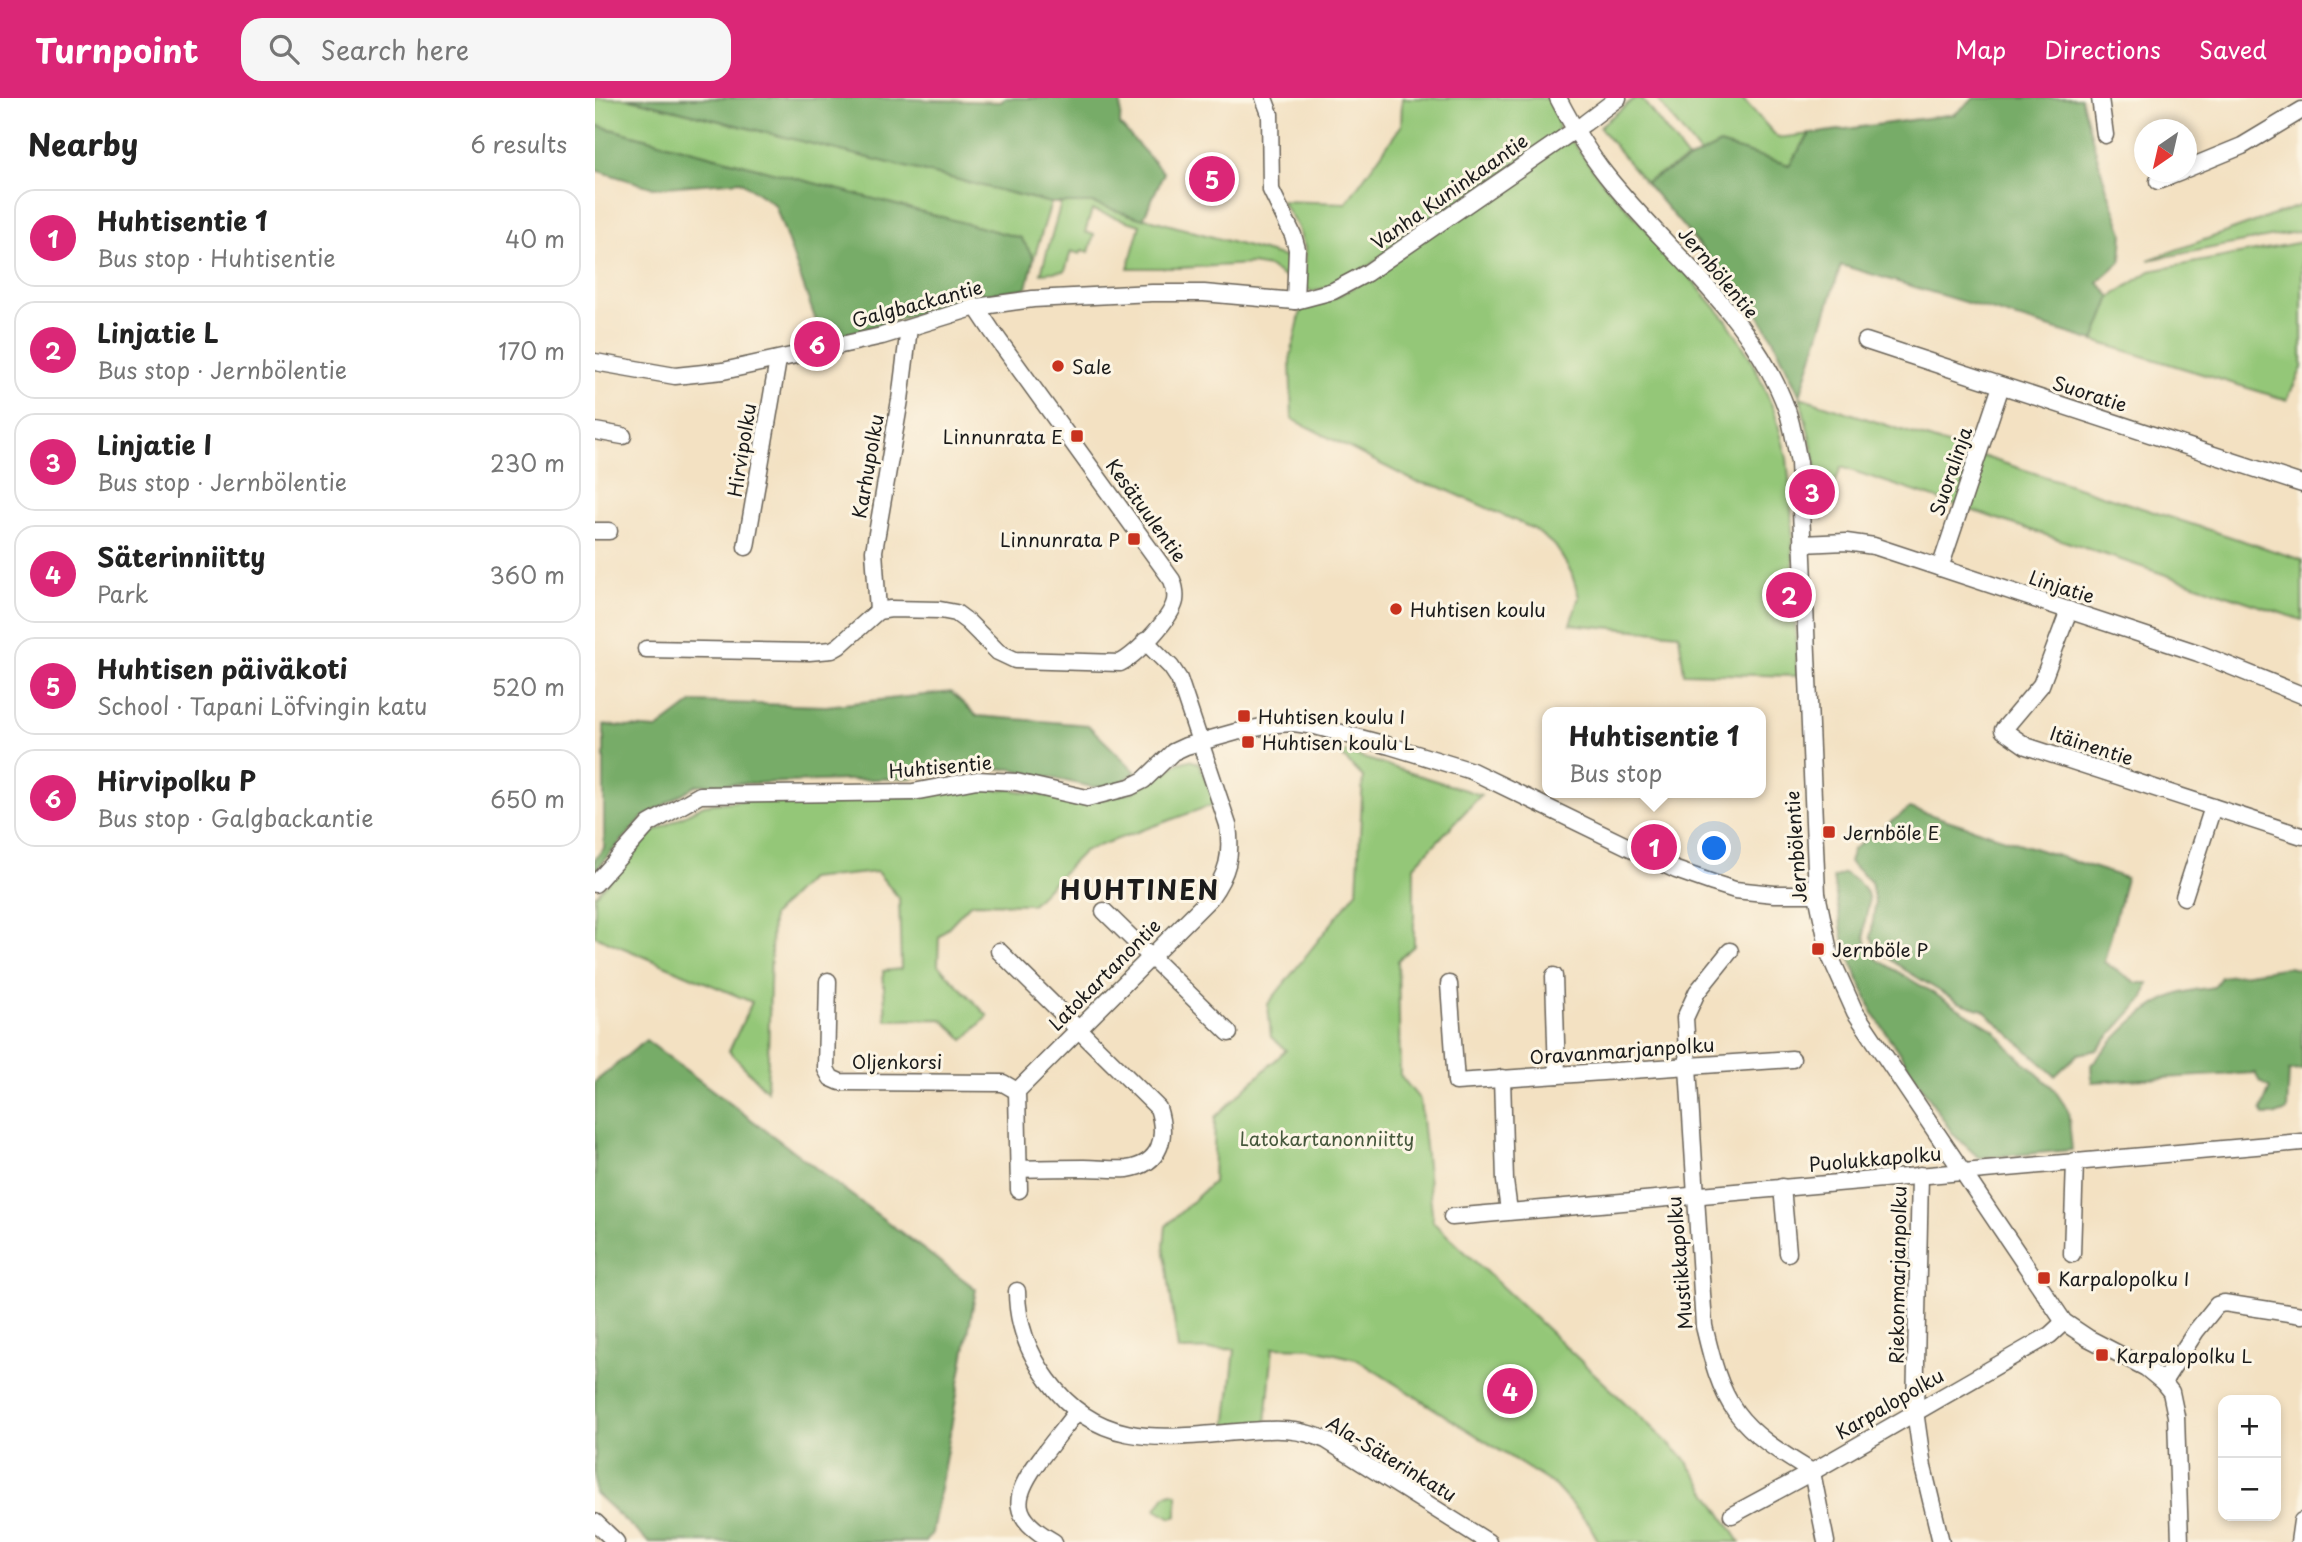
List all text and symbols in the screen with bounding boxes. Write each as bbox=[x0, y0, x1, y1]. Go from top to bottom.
search box bbox=[241, 18, 731, 81]
text: Turnpoint bbox=[35, 24, 199, 74]
icon: search bbox=[265, 30, 303, 68]
text: Search here bbox=[321, 30, 469, 69]
text: Map bbox=[1955, 31, 2006, 67]
text: Directions bbox=[2044, 31, 2161, 67]
text: Saved bbox=[2199, 31, 2267, 67]
north arrow bbox=[2134, 119, 2197, 182]
text: Nearby bbox=[28, 121, 138, 166]
text: 6 results bbox=[471, 126, 567, 161]
street label: Vanha Kuninkaantie bbox=[1365, 126, 1533, 256]
pin: 5 bbox=[1189, 153, 1235, 205]
text: Huhtisentie 1 bbox=[97, 201, 268, 240]
street label: Jernbölentie bbox=[1672, 220, 1766, 324]
text: 1 bbox=[48, 221, 59, 256]
text: 40 m bbox=[505, 221, 565, 256]
text: Bus stop · Huhtisentie bbox=[97, 240, 336, 275]
street label: Galgbackantie bbox=[849, 272, 985, 334]
text: Linjatie L bbox=[97, 313, 219, 352]
pin: 6 bbox=[794, 318, 840, 370]
text: 2 bbox=[45, 333, 61, 368]
text: 170 m bbox=[498, 333, 565, 368]
text: Bus stop · Jernbölentie bbox=[97, 352, 347, 387]
place label: Sale bbox=[1072, 352, 1112, 380]
marker: Sale bbox=[1050, 358, 1066, 374]
street label: Suoratie bbox=[2049, 368, 2131, 418]
street label: Hirvipolku bbox=[720, 401, 762, 499]
street label: Karhupolku bbox=[844, 412, 890, 520]
place label: Linnunrata E bbox=[943, 422, 1063, 450]
street label: Suoralinja bbox=[1922, 422, 1978, 519]
text: Linjatie I bbox=[97, 425, 212, 464]
marker: Linnunrata E bbox=[1069, 428, 1085, 444]
text: 3 bbox=[45, 445, 61, 480]
text: 230 m bbox=[490, 445, 565, 480]
street label: Kesätuulentie bbox=[1100, 453, 1194, 567]
text: Bus stop · Jernbölentie bbox=[97, 464, 347, 499]
pin: 3 bbox=[1789, 466, 1835, 518]
place label: Linnunrata P bbox=[1000, 525, 1120, 553]
marker: Linnunrata P bbox=[1126, 531, 1142, 547]
text: Säterinniitty bbox=[97, 537, 265, 576]
text: 4 bbox=[45, 557, 61, 592]
text: 360 m bbox=[490, 557, 565, 592]
street label: Linjatie bbox=[2026, 562, 2098, 610]
pin: 2 bbox=[1766, 569, 1812, 621]
text: Park bbox=[97, 576, 148, 611]
place label: Huhtisen koulu bbox=[1410, 595, 1546, 623]
marker: Huhtisen koulu bbox=[1388, 601, 1404, 617]
text: Huhtisen päiväkoti bbox=[97, 649, 348, 688]
text: 5 bbox=[46, 669, 60, 704]
text: 520 m bbox=[492, 669, 565, 704]
text: School · Tapani Löfvingin katu bbox=[97, 688, 427, 723]
place label: Huhtisen koulu I bbox=[1258, 702, 1405, 730]
popup bbox=[1542, 707, 1766, 798]
marker: Huhtisen koulu I bbox=[1236, 708, 1252, 724]
text: Huhtisentie 1 bbox=[1569, 716, 1739, 755]
street label: Itäinentie bbox=[2047, 718, 2137, 772]
place label: Huhtisen koulu L bbox=[1262, 728, 1414, 756]
marker: Huhtisen koulu L bbox=[1240, 734, 1256, 750]
street label: Huhtisentie bbox=[887, 748, 993, 784]
text: Bus stop bbox=[1569, 755, 1662, 790]
text: Hirvipolku P bbox=[97, 761, 256, 800]
text: 6 bbox=[45, 781, 61, 816]
text: 650 m bbox=[490, 781, 565, 816]
street label: Jernbölentie bbox=[1777, 790, 1813, 904]
text: Bus stop · Galgbackantie bbox=[97, 800, 373, 835]
place label: Jernböle E bbox=[1843, 818, 1939, 846]
pin: 1 bbox=[1631, 821, 1677, 873]
marker: Jernböle E bbox=[1821, 824, 1837, 840]
your location bbox=[1697, 831, 1731, 865]
district label: HUHTINEN bbox=[1060, 870, 1220, 909]
street label: Latokartanontie bbox=[1042, 912, 1166, 1036]
place label: Jernböle P bbox=[1832, 935, 1928, 963]
marker: Jernböle P bbox=[1810, 941, 1826, 957]
street label: Oravanmarjanpolku bbox=[1529, 1030, 1715, 1070]
street label: Oljenkorsi bbox=[852, 1047, 942, 1075]
park label: Latokartanonniitty bbox=[1240, 1124, 1414, 1152]
street label: Puolukkapolku bbox=[1808, 1138, 1942, 1178]
street label: Riekonmarjanpolku bbox=[1881, 1186, 1913, 1364]
street label: Mustikkapolku bbox=[1659, 1195, 1699, 1331]
place label: Karpalopolku I bbox=[2058, 1264, 2190, 1292]
marker: Karpalopolku I bbox=[2036, 1270, 2052, 1286]
place label: Karpalopolku L bbox=[2116, 1341, 2252, 1369]
marker: Karpalopolku L bbox=[2094, 1347, 2110, 1363]
street label: Karpalopolku bbox=[1830, 1361, 1948, 1445]
pin: 4 bbox=[1487, 1365, 1533, 1417]
map controls bbox=[2218, 1395, 2281, 1521]
button: + bbox=[2218, 1395, 2281, 1458]
street label: Ala-Säterinkatu bbox=[1322, 1408, 1462, 1508]
button: − bbox=[2218, 1458, 2281, 1521]

